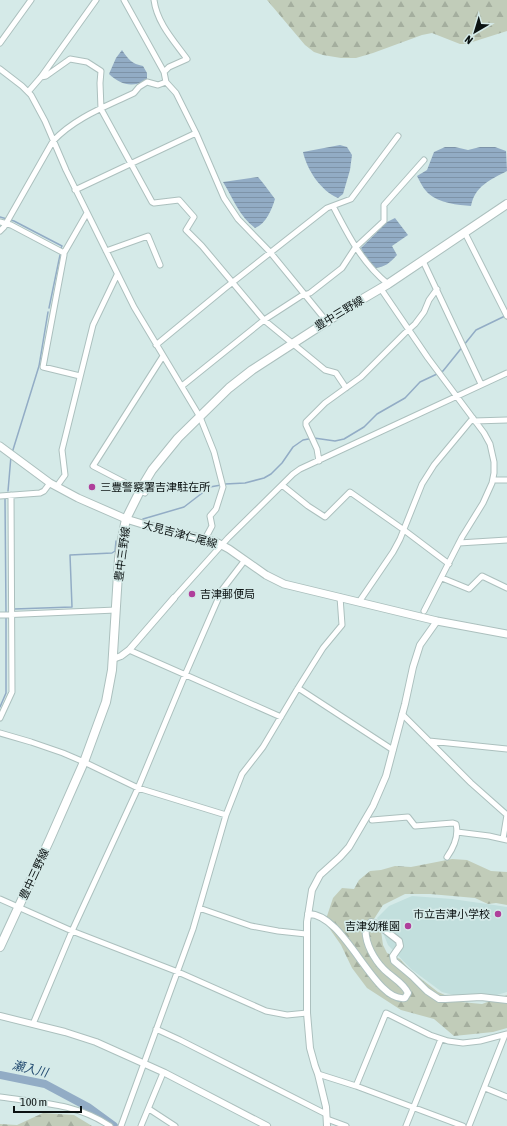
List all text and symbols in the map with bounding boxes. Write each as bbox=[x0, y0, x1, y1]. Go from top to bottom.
north arrow bbox=[455, 12, 495, 52]
text: N bbox=[463, 33, 475, 47]
street label: 豊中三野線 bbox=[312, 294, 366, 332]
place label: 三豊警察署吉津駐在所 bbox=[100, 481, 211, 493]
marker: 三豊警察署吉津駐在所 bbox=[87, 482, 97, 492]
street label: 大見吉津仁尾線 bbox=[141, 518, 219, 550]
street label: 豊中三野線 bbox=[112, 526, 132, 582]
place label: 吉津郵便局 bbox=[200, 588, 255, 600]
marker: 吉津郵便局 bbox=[187, 589, 197, 599]
street label: 豊中三野線 bbox=[17, 847, 51, 901]
place label: 市立吉津小学校 bbox=[413, 908, 490, 920]
marker: 市立吉津小学校 bbox=[493, 909, 503, 919]
place label: 吉津幼稚園 bbox=[345, 920, 400, 932]
marker: 吉津幼稚園 bbox=[403, 921, 413, 931]
water label: 瀬入川 bbox=[11, 1058, 51, 1080]
scale bar bbox=[14, 1088, 81, 1114]
text: 100 m bbox=[20, 1095, 47, 1109]

